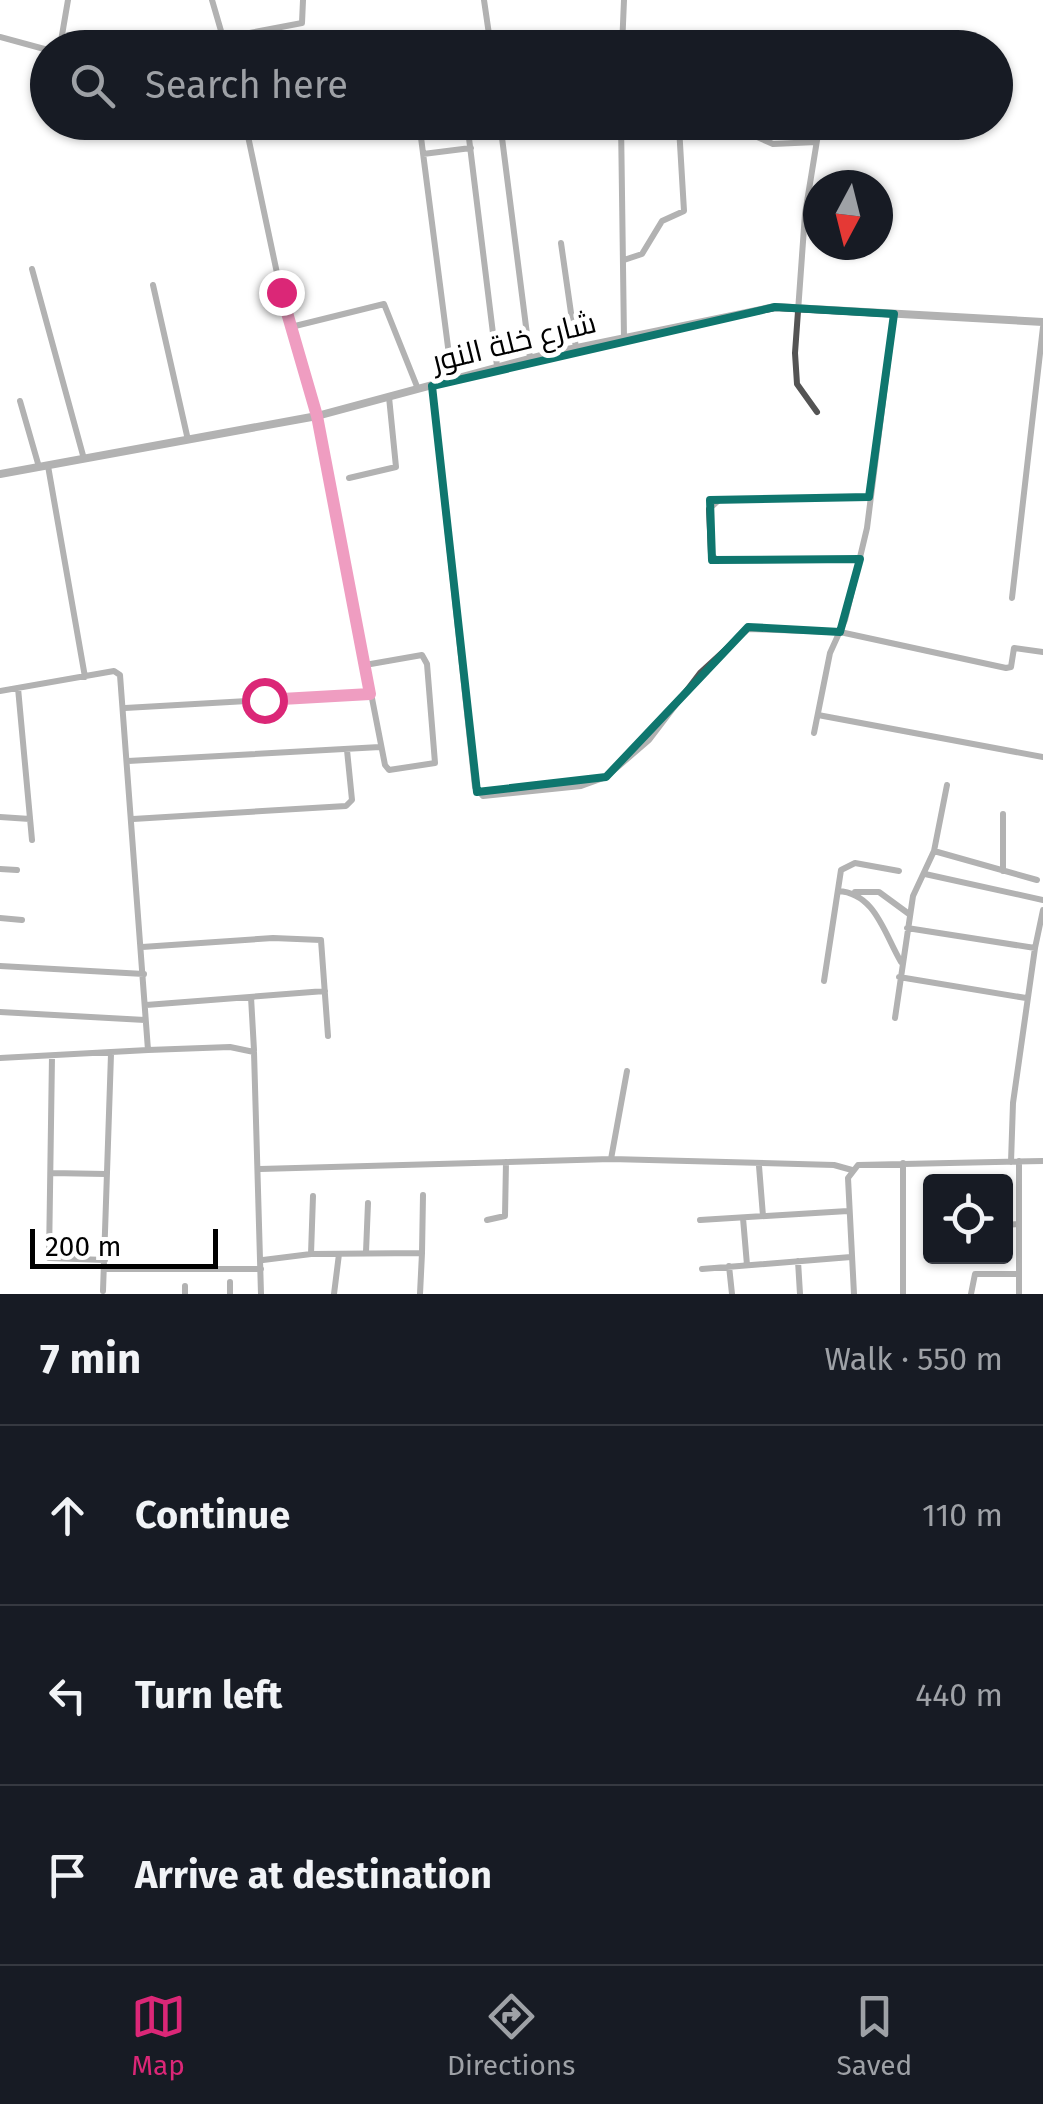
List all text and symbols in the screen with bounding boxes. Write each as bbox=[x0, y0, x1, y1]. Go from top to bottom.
search box bbox=[30, 30, 1013, 140]
icon: search bbox=[65, 58, 120, 113]
text: Search here bbox=[145, 62, 348, 108]
north arrow bbox=[803, 170, 893, 260]
route end bbox=[259, 270, 305, 316]
street label: شارع خلة النور bbox=[426, 304, 600, 382]
route start bbox=[242, 678, 288, 724]
map controls bbox=[923, 1174, 1013, 1264]
button: locate bbox=[923, 1174, 1013, 1264]
scale bar bbox=[30, 1224, 218, 1268]
text: 200 m bbox=[45, 1230, 122, 1263]
text: 7 min bbox=[40, 1334, 141, 1384]
text: Walk · 550 m bbox=[824, 1340, 1003, 1378]
icon: ahead bbox=[40, 1488, 95, 1543]
text: Continue bbox=[135, 1492, 290, 1538]
text: 110 m bbox=[922, 1496, 1003, 1534]
icon: left bbox=[40, 1668, 95, 1723]
text: Turn left bbox=[135, 1672, 282, 1718]
text: 440 m bbox=[915, 1676, 1003, 1714]
icon: arrive bbox=[40, 1848, 95, 1903]
text: Arrive at destination bbox=[135, 1852, 492, 1898]
tab: Map bbox=[131, 1989, 186, 2082]
tab: Directions bbox=[447, 1989, 575, 2082]
tab: Saved bbox=[837, 1989, 912, 2082]

